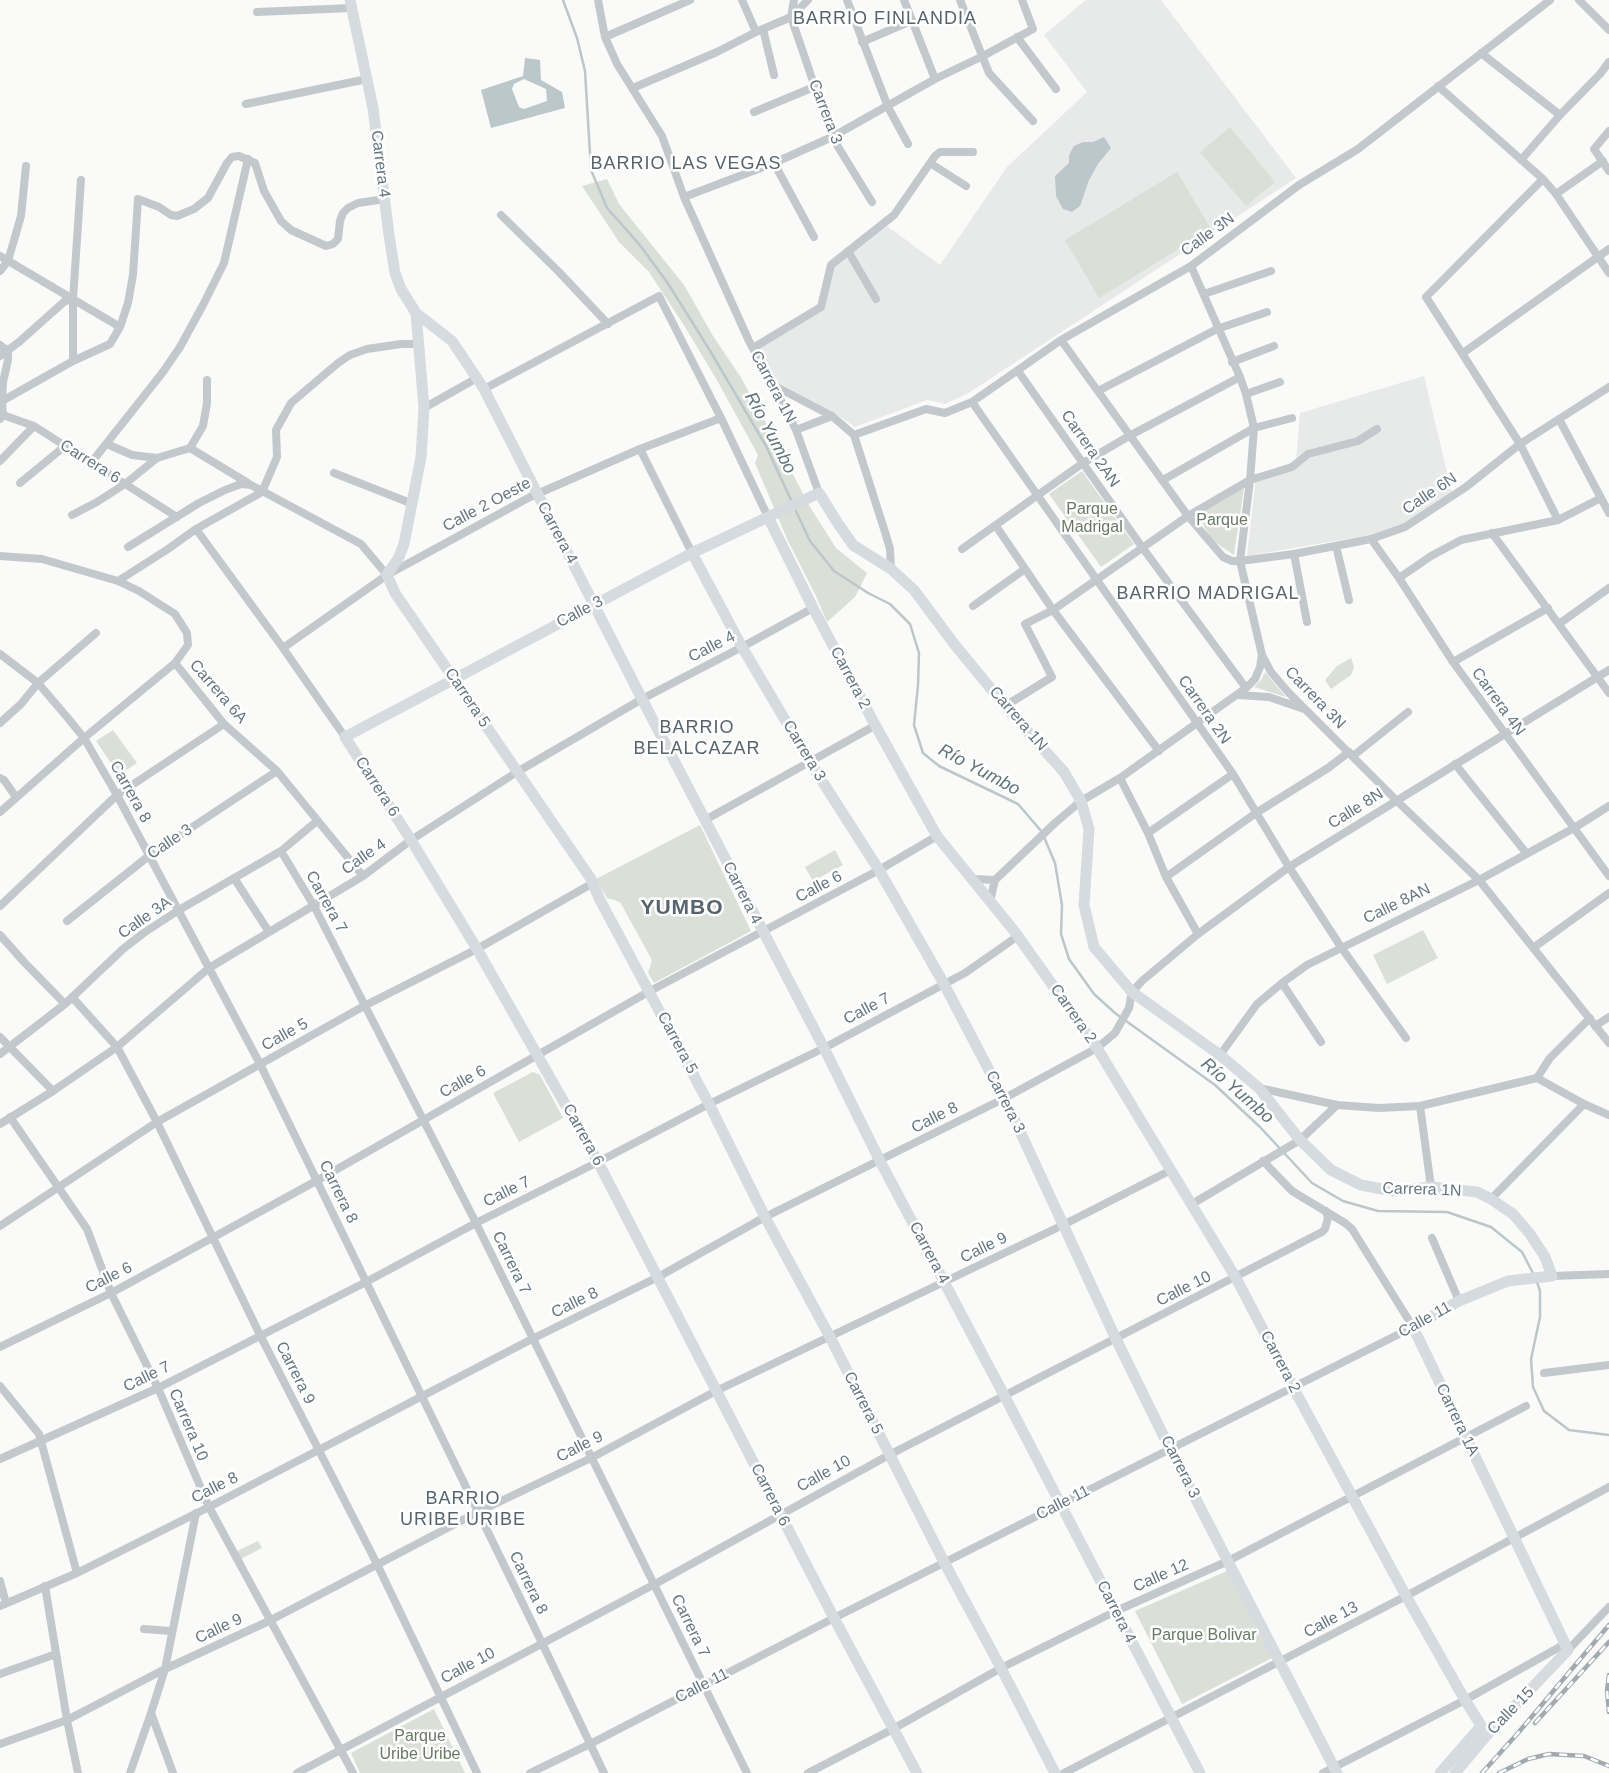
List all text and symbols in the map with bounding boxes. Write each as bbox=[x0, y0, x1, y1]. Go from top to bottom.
district label: BARRIO FINLANDIA bbox=[791, 8, 979, 30]
street label: Carrera 3 bbox=[804, 77, 846, 147]
street label: Carrera 4 bbox=[366, 129, 394, 199]
district label: BARRIO LAS VEGAS bbox=[588, 153, 784, 175]
street label: Calle 3N bbox=[1178, 209, 1238, 261]
street label: Carrera 1N bbox=[746, 348, 800, 426]
water label: Río Yumbo bbox=[739, 388, 801, 478]
street label: Carrera 2AN bbox=[1056, 407, 1124, 491]
street label: Carrera 6 bbox=[56, 436, 124, 488]
street label: Calle 6N bbox=[1399, 469, 1461, 519]
street label: Calle 2 Oeste bbox=[440, 474, 534, 536]
street label: Carrera 4 bbox=[533, 499, 581, 567]
park label: Parque Madrigal bbox=[1061, 500, 1123, 538]
park label: Parque bbox=[1196, 511, 1248, 531]
district label: BARRIO MADRIGAL bbox=[1115, 583, 1301, 605]
street label: Calle 3 bbox=[554, 592, 606, 632]
street label: Calle 4 bbox=[685, 627, 739, 667]
street label: Carrera 2 bbox=[826, 644, 874, 712]
street label: Carrera 6A bbox=[185, 656, 251, 728]
street label: Carrera 3N bbox=[1281, 663, 1349, 733]
street label: Carrera 4N bbox=[1467, 664, 1529, 740]
street label: Carrera 5 bbox=[440, 665, 494, 731]
street label: Carrera 2N bbox=[1173, 672, 1235, 748]
street label: Carrera 1N bbox=[985, 683, 1051, 755]
district label: BARRIO BELALCAZAR bbox=[632, 717, 762, 760]
street label: Carrera 3 bbox=[778, 717, 830, 785]
water label: Río Yumbo bbox=[934, 739, 1024, 801]
street label: Carrera 6 bbox=[351, 753, 403, 821]
street label: Carrera 8 bbox=[105, 758, 155, 826]
street label: Calle 8N bbox=[1325, 785, 1387, 833]
street label: Calle 3 bbox=[144, 820, 196, 864]
street label: Calle 4 bbox=[338, 835, 390, 879]
street label: Carrera 4 bbox=[718, 859, 766, 927]
street label: Calle 6 bbox=[793, 867, 845, 907]
street label: Carrera 7 bbox=[301, 868, 351, 936]
street label: Calle 8AN bbox=[1360, 880, 1434, 928]
street label: Calle 3A bbox=[115, 893, 175, 943]
district label: YUMBO bbox=[640, 895, 724, 921]
street label: Carrera 2 bbox=[1046, 981, 1100, 1047]
street label: Calle 7 bbox=[841, 989, 893, 1029]
street label: Carrera 5 bbox=[653, 1009, 701, 1077]
street label: Calle 5 bbox=[259, 1015, 311, 1055]
water label: Río Yumbo bbox=[1196, 1054, 1278, 1128]
street label: Calle 6 bbox=[437, 1062, 489, 1102]
street label: Carrera 3 bbox=[981, 1068, 1029, 1136]
street label: Calle 8 bbox=[908, 1098, 962, 1138]
street label: Carrera 6 bbox=[558, 1101, 608, 1169]
street label: Carrera 8 bbox=[315, 1157, 361, 1227]
street label: Calle 7 bbox=[480, 1172, 534, 1212]
street label: Carrera 1N bbox=[1382, 1179, 1462, 1201]
street label: Carrera 4 bbox=[905, 1219, 953, 1287]
street label: Carrera 7 bbox=[488, 1228, 534, 1298]
street label: Calle 9 bbox=[957, 1228, 1011, 1268]
street label: Calle 6 bbox=[82, 1258, 136, 1298]
street label: Calle 10 bbox=[1153, 1267, 1215, 1311]
street label: Calle 8 bbox=[548, 1283, 602, 1323]
street label: Calle 11 bbox=[1395, 1298, 1455, 1342]
street label: Carrera 2 bbox=[1256, 1328, 1304, 1396]
street label: Carrera 9 bbox=[271, 1339, 319, 1407]
street label: Calle 7 bbox=[120, 1357, 174, 1397]
street label: Carrera 5 bbox=[839, 1369, 887, 1437]
street label: Carrera 1A bbox=[1431, 1381, 1483, 1459]
street label: Carrera 10 bbox=[164, 1386, 212, 1464]
street label: Calle 9 bbox=[553, 1427, 607, 1467]
street label: Carrera 3 bbox=[1156, 1433, 1204, 1501]
street label: Calle 10 bbox=[794, 1451, 854, 1497]
street label: Carrera 6 bbox=[746, 1461, 794, 1529]
street label: Calle 8 bbox=[188, 1468, 242, 1508]
street label: Calle 11 bbox=[1033, 1481, 1093, 1525]
district label: BARRIO URIBE URIBE bbox=[399, 1488, 527, 1530]
street label: Carrera 8 bbox=[505, 1548, 551, 1618]
street label: Calle 12 bbox=[1130, 1555, 1192, 1597]
street label: Carrera 4 bbox=[1092, 1578, 1140, 1646]
street label: Carrera 7 bbox=[667, 1591, 713, 1661]
street label: Calle 13 bbox=[1301, 1598, 1361, 1642]
street label: Calle 9 bbox=[192, 1610, 246, 1648]
park label: Parque Bolivar bbox=[1152, 1626, 1256, 1646]
street label: Calle 10 bbox=[438, 1644, 498, 1688]
street label: Calle 11 bbox=[672, 1664, 732, 1708]
street label: Calle 15 bbox=[1484, 1683, 1538, 1739]
park label: Parque Uribe Uribe bbox=[380, 1727, 460, 1765]

